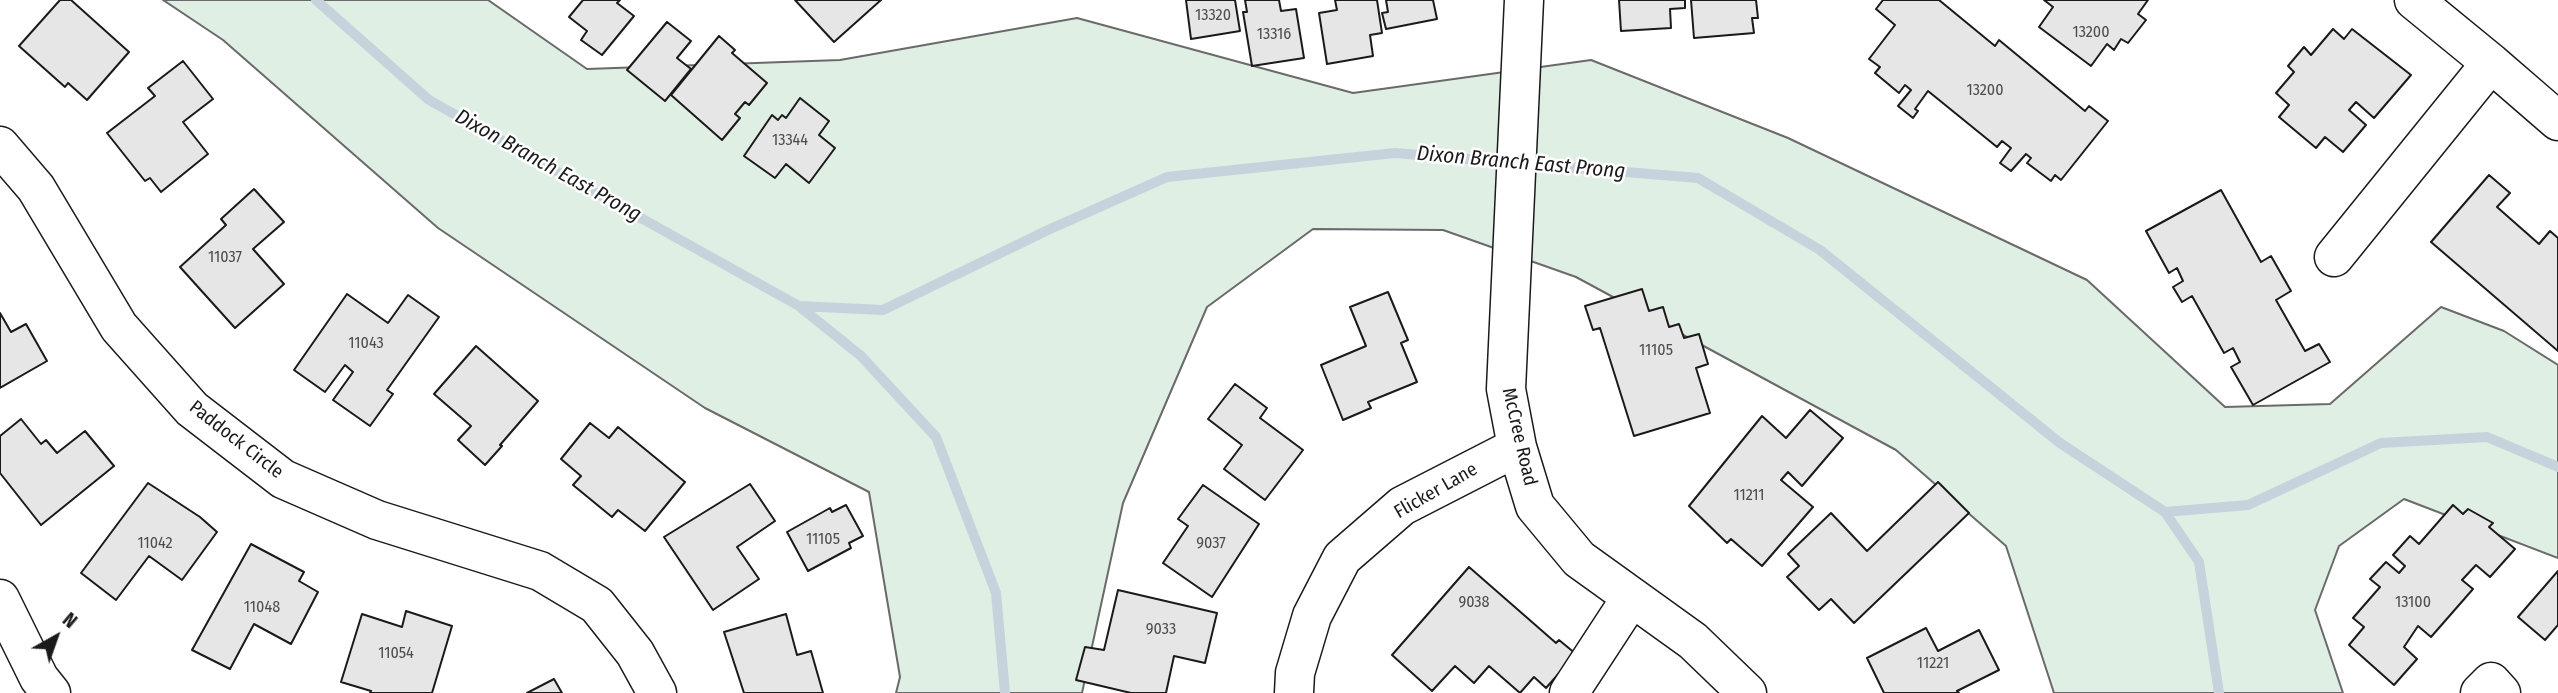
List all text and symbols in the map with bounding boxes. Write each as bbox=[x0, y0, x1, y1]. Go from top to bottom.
house number: 13320 bbox=[1195, 6, 1231, 26]
house number: 13200 bbox=[2072, 23, 2110, 43]
house number: 13316 bbox=[1257, 25, 1291, 45]
house number: 13200 bbox=[1966, 81, 2004, 101]
water label: Dixon Branch East Prong bbox=[450, 104, 646, 228]
house number: 13344 bbox=[772, 131, 808, 151]
water label: Dixon Branch East Prong bbox=[1416, 141, 1626, 185]
house number: 11037 bbox=[208, 248, 242, 268]
house number: 11043 bbox=[348, 334, 384, 354]
house number: 11105 bbox=[1639, 341, 1673, 361]
street label: McCree Road bbox=[1497, 386, 1541, 488]
street label: Paddock Circle bbox=[184, 396, 288, 484]
street label: Flicker Lane bbox=[1390, 458, 1482, 524]
house number: 11211 bbox=[1733, 486, 1765, 506]
house number: 11105 bbox=[806, 530, 840, 550]
house number: 11042 bbox=[137, 534, 173, 554]
house number: 9037 bbox=[1196, 534, 1226, 554]
house number: 9038 bbox=[1458, 593, 1490, 613]
house number: 13100 bbox=[2395, 593, 2431, 613]
house number: 11048 bbox=[244, 598, 280, 618]
north arrow bbox=[21, 602, 91, 672]
text: N bbox=[58, 608, 82, 633]
house number: 9033 bbox=[1146, 620, 1176, 640]
house number: 11054 bbox=[378, 644, 414, 664]
house number: 11221 bbox=[1917, 654, 1949, 674]

